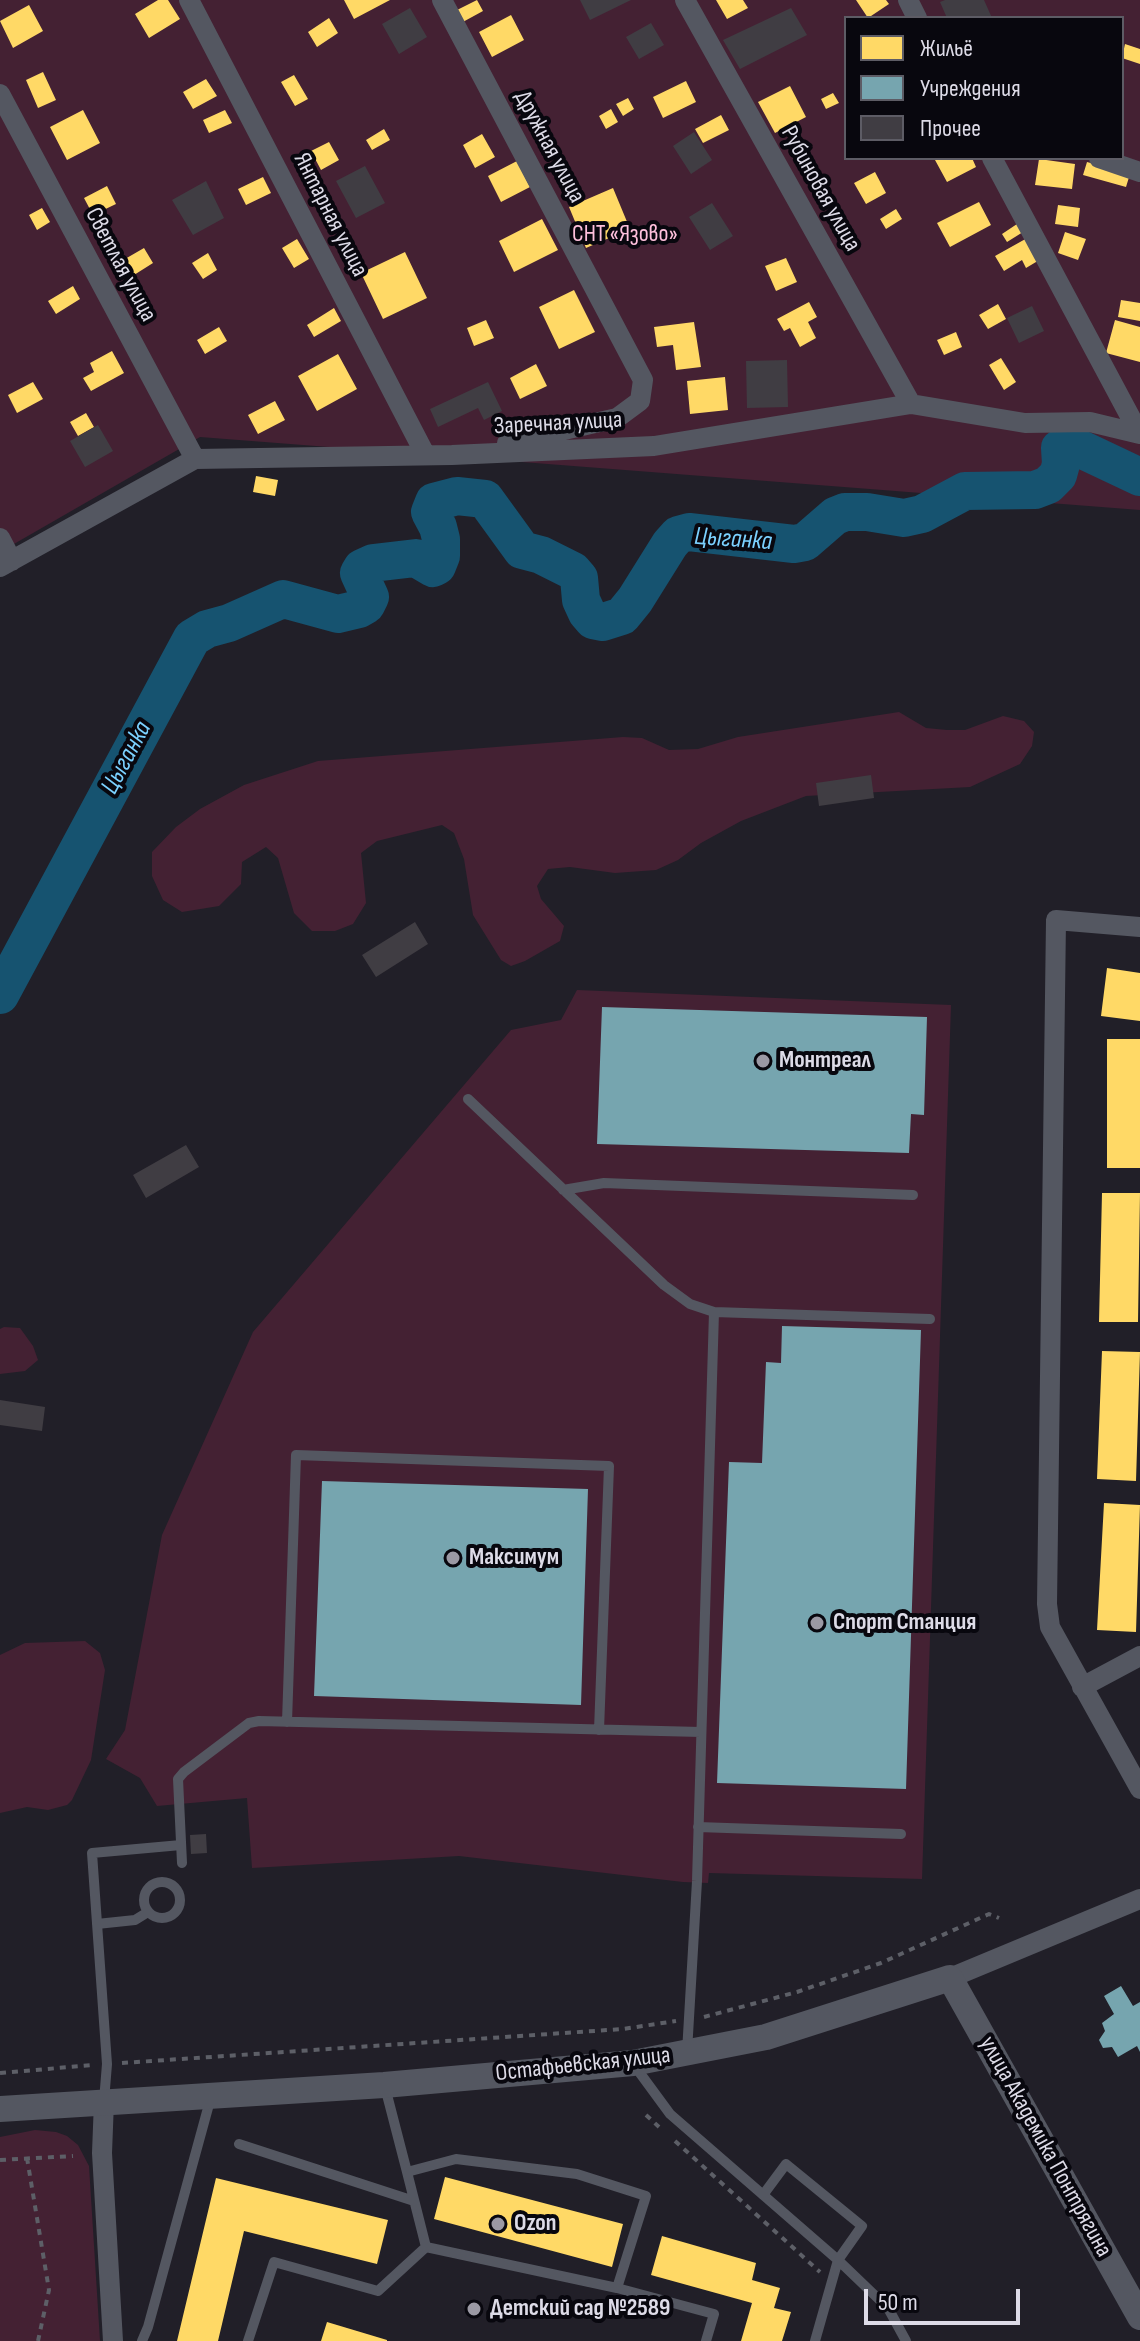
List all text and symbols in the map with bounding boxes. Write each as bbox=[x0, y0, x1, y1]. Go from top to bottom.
legend bbox=[844, 16, 1124, 160]
text: Жильё bbox=[920, 34, 973, 63]
text: Учреждения bbox=[920, 74, 1021, 103]
street label: Дружная улица bbox=[507, 86, 591, 208]
text: Прочее bbox=[920, 114, 981, 143]
street label: Рубиновая улица bbox=[774, 121, 866, 257]
street label: Янтарная улица bbox=[287, 148, 373, 282]
street label: Светлая улица bbox=[78, 203, 162, 327]
park label: СНТ «Язово» bbox=[572, 221, 678, 249]
street label: Заречная улица bbox=[493, 406, 623, 442]
water label: Цыганка bbox=[693, 522, 773, 558]
water label: Цыганка bbox=[95, 716, 159, 800]
place label: Монтреал bbox=[779, 1047, 871, 1075]
marker: Монтреал bbox=[754, 1052, 772, 1070]
place label: Максимум bbox=[469, 1544, 559, 1572]
marker: Максимум bbox=[444, 1549, 462, 1567]
place label: Спорт Станция bbox=[833, 1609, 976, 1637]
marker: Спорт Станция bbox=[808, 1614, 826, 1632]
street label: улица Академика Понтрягина bbox=[972, 2032, 1118, 2262]
street label: Остафьевская улица bbox=[494, 2042, 672, 2088]
place label: Ozon bbox=[514, 2210, 556, 2238]
marker: Ozon bbox=[489, 2215, 507, 2233]
scale bar bbox=[868, 2273, 1024, 2323]
text: 50 m bbox=[878, 2288, 918, 2317]
place label: Детский сад №2589 bbox=[490, 2295, 670, 2323]
marker: Детский сад №2589 bbox=[465, 2300, 483, 2318]

